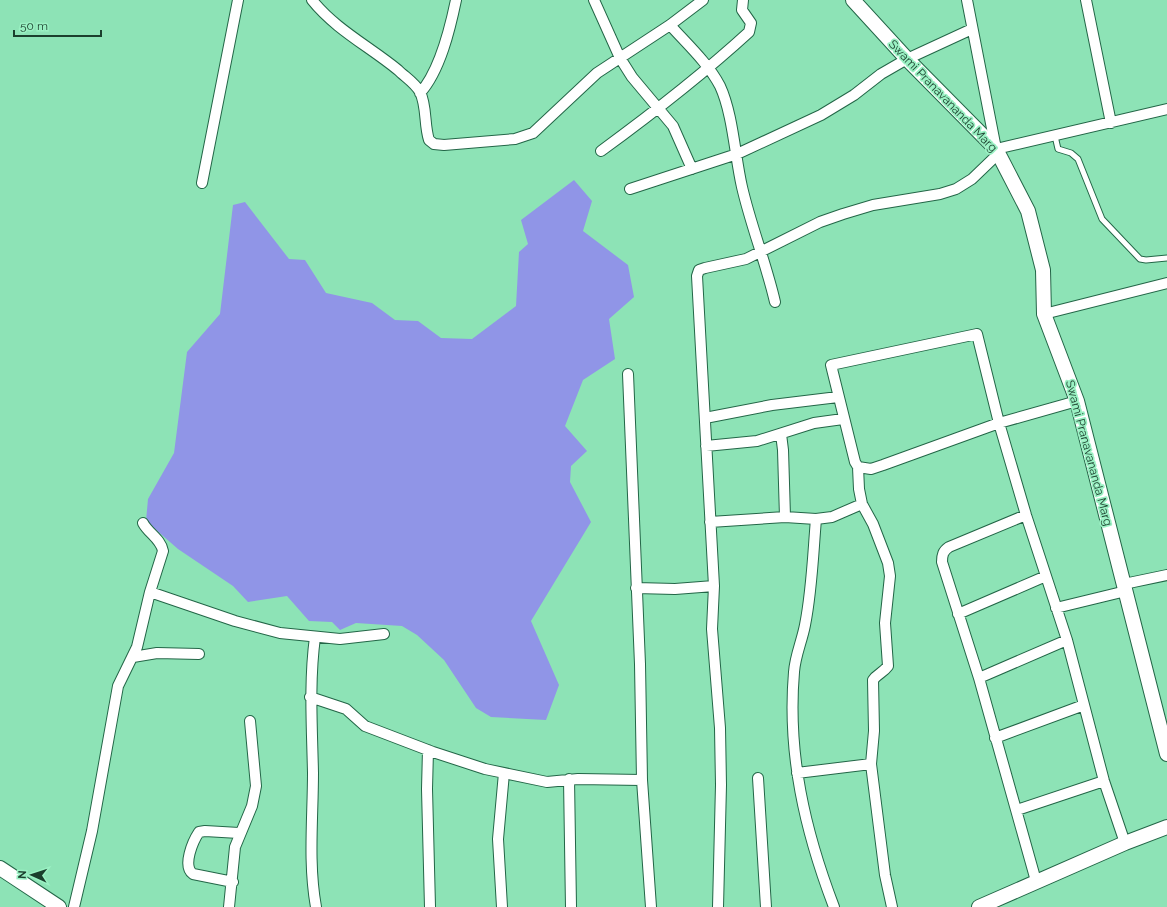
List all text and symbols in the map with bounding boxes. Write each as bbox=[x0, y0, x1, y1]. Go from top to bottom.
scale bar bbox=[14, 12, 101, 38]
text: 50 m bbox=[20, 19, 48, 33]
street label: Swami Pranavananda Marg bbox=[886, 37, 1000, 155]
street label: Swami Pranavananda Marg bbox=[1063, 379, 1115, 527]
north arrow bbox=[12, 855, 52, 895]
text: N bbox=[16, 870, 29, 879]

